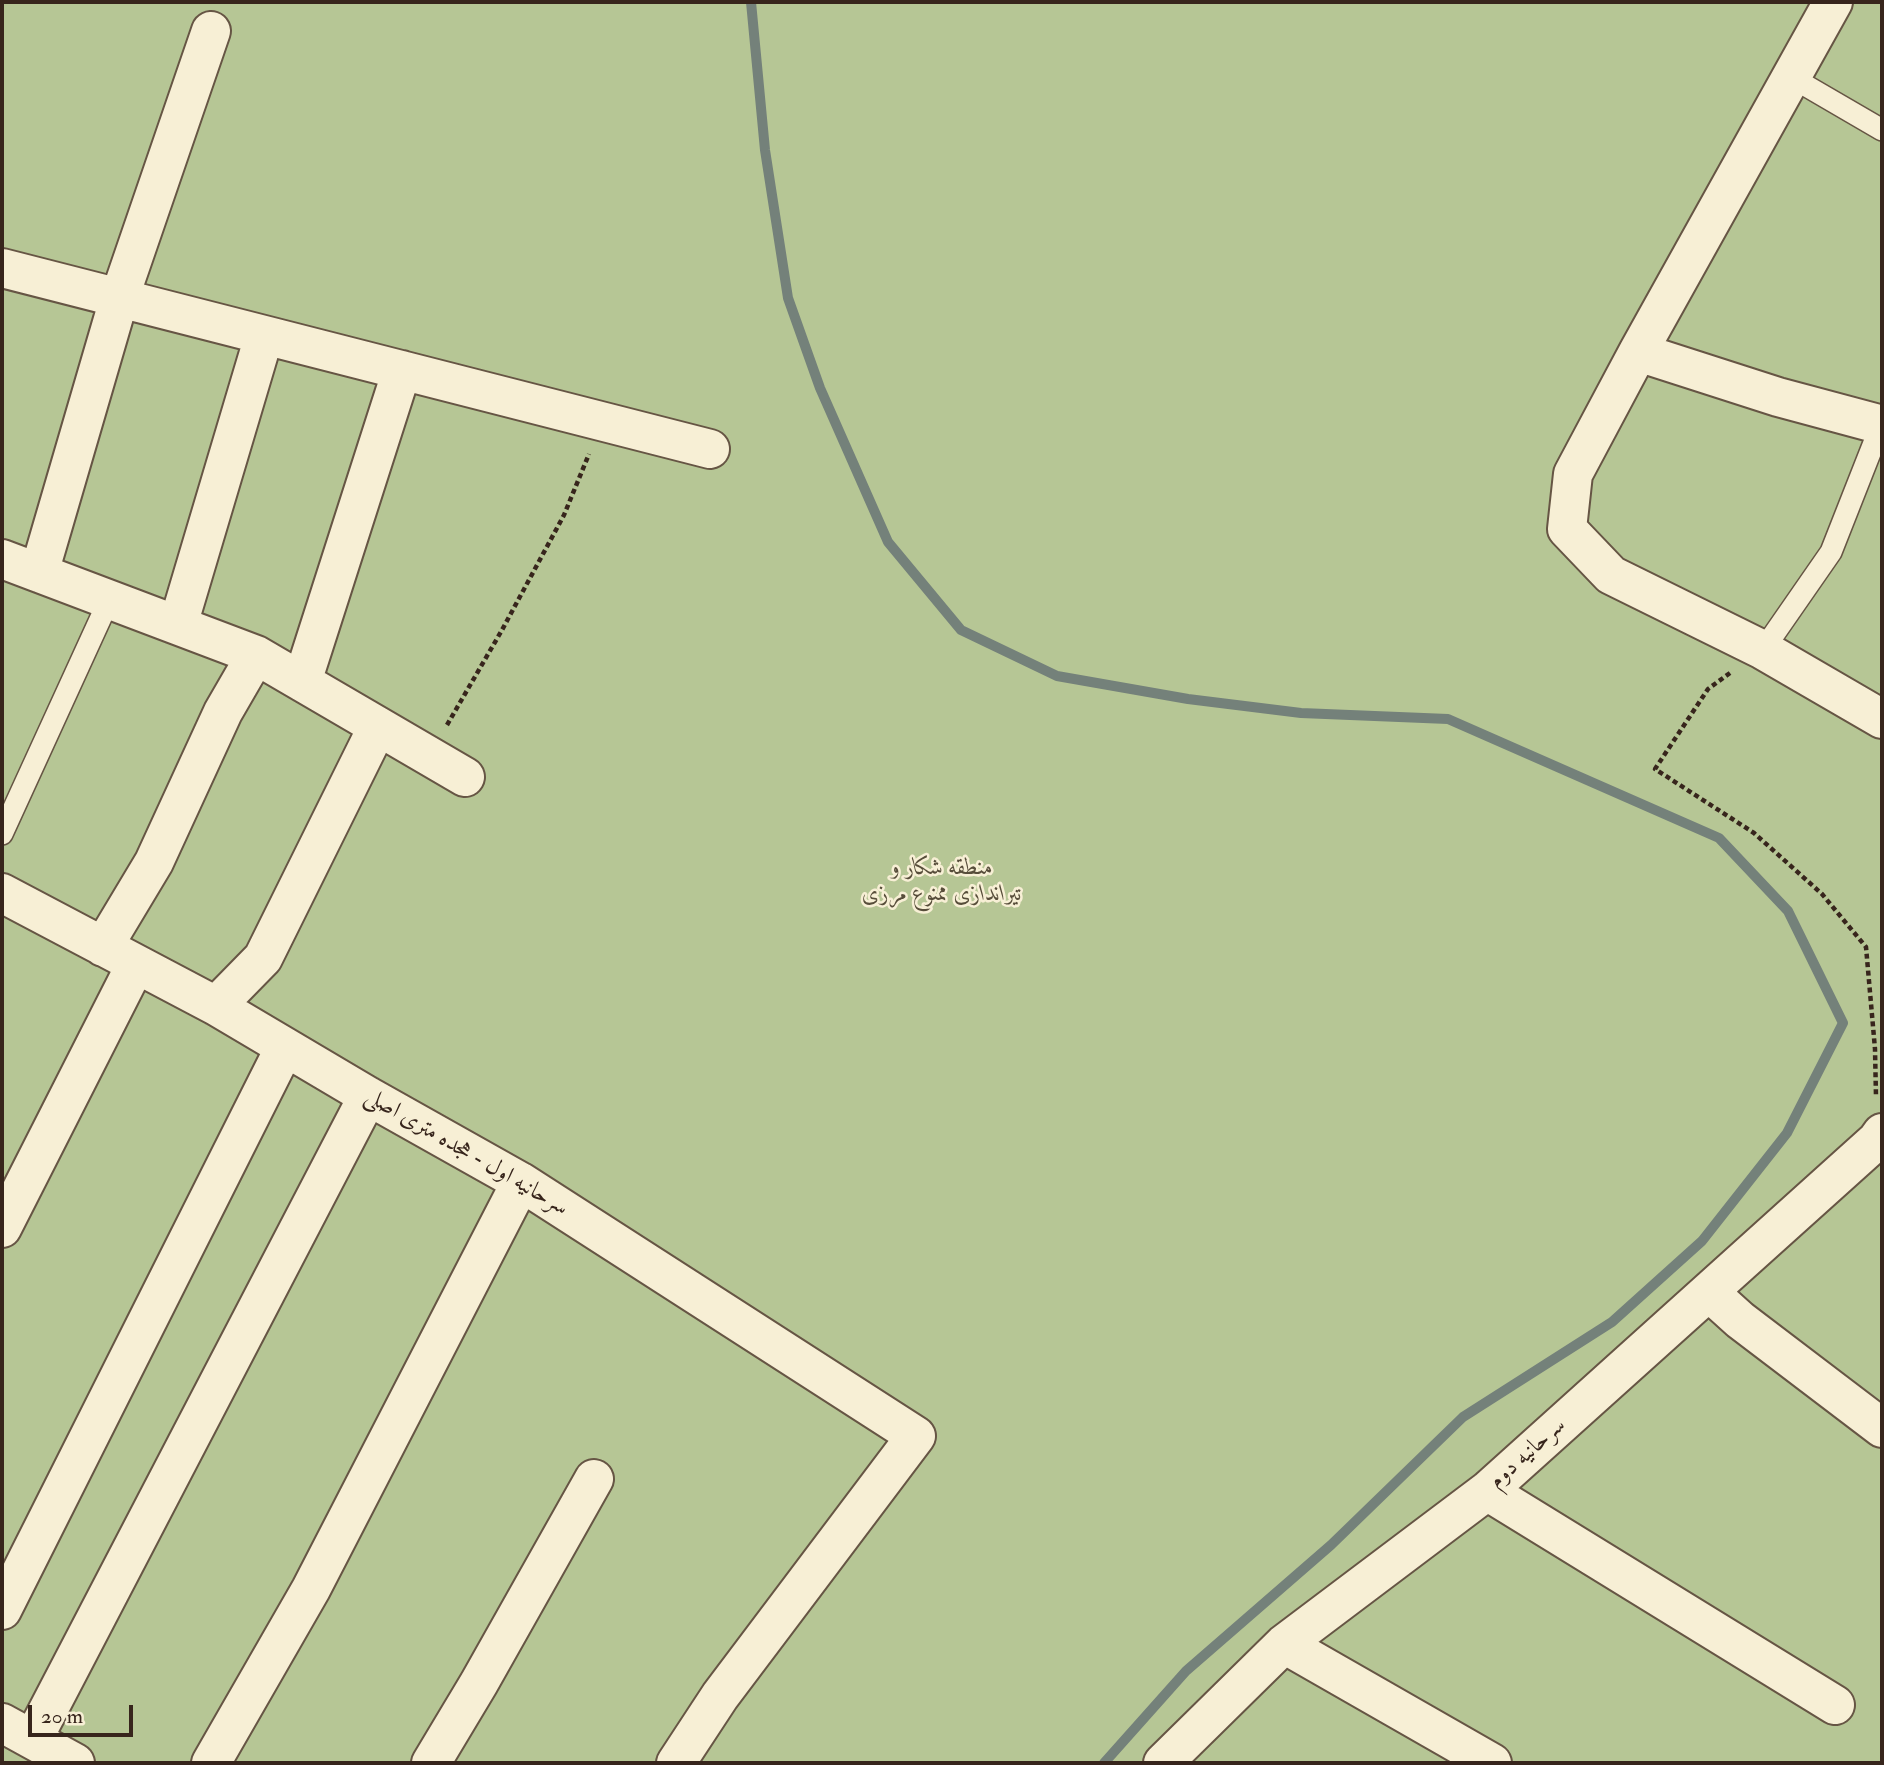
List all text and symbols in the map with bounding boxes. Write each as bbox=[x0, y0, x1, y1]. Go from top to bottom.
park label: منطقه شکار و تیراندازی ممنوع مرزی bbox=[862, 855, 1022, 909]
street label: سرحانیه اول - هجده متری اصلی bbox=[359, 1083, 573, 1223]
street label: سرحانیه دوم bbox=[1484, 1412, 1572, 1496]
scale bar bbox=[32, 1692, 136, 1736]
text: 20 m bbox=[41, 1703, 83, 1730]

